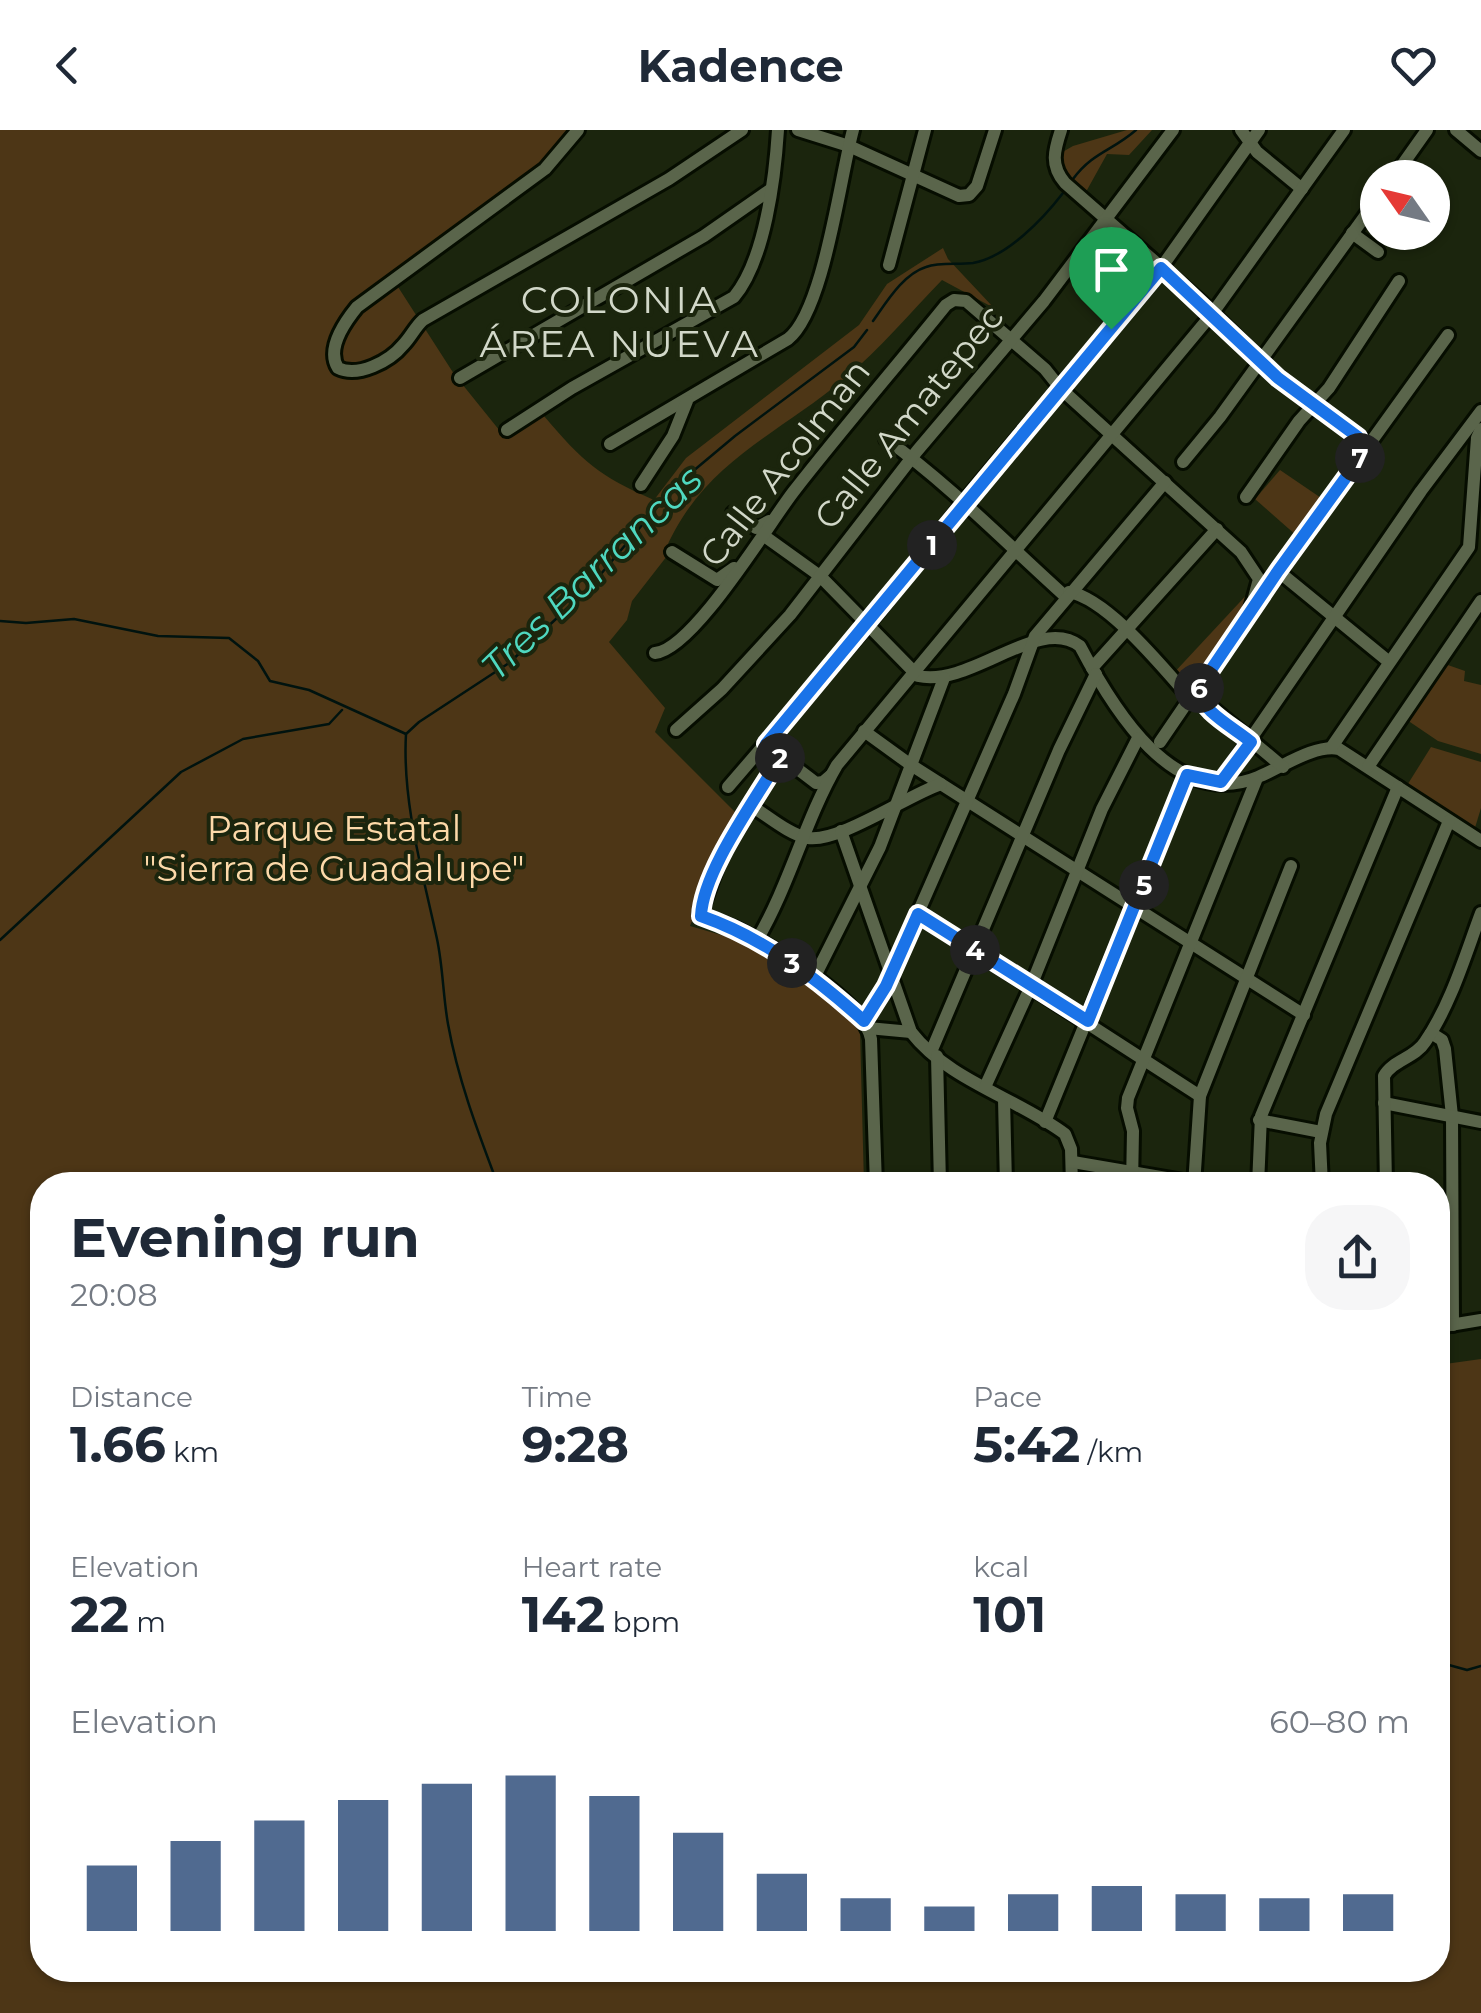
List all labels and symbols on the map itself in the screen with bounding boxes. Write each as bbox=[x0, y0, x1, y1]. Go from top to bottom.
north arrow bbox=[1360, 160, 1450, 250]
pin bbox=[1069, 227, 1154, 330]
district label: COLONIA ÁREA NUEVA bbox=[480, 276, 760, 367]
street label: Calle Amatepec bbox=[805, 296, 1012, 538]
street label: Calle Acolman bbox=[690, 350, 879, 575]
pin: 7 bbox=[1335, 433, 1385, 483]
water label: Tres Barrancas bbox=[472, 456, 712, 690]
pin: 1 bbox=[907, 520, 957, 570]
pin: 6 bbox=[1174, 663, 1224, 713]
pin: 2 bbox=[755, 733, 805, 783]
park label: Parque Estatal "Sierra de Guadalupe" bbox=[144, 807, 524, 890]
pin: 5 bbox=[1119, 860, 1169, 910]
pin: 4 bbox=[950, 925, 1000, 975]
pin: 3 bbox=[767, 938, 817, 988]

